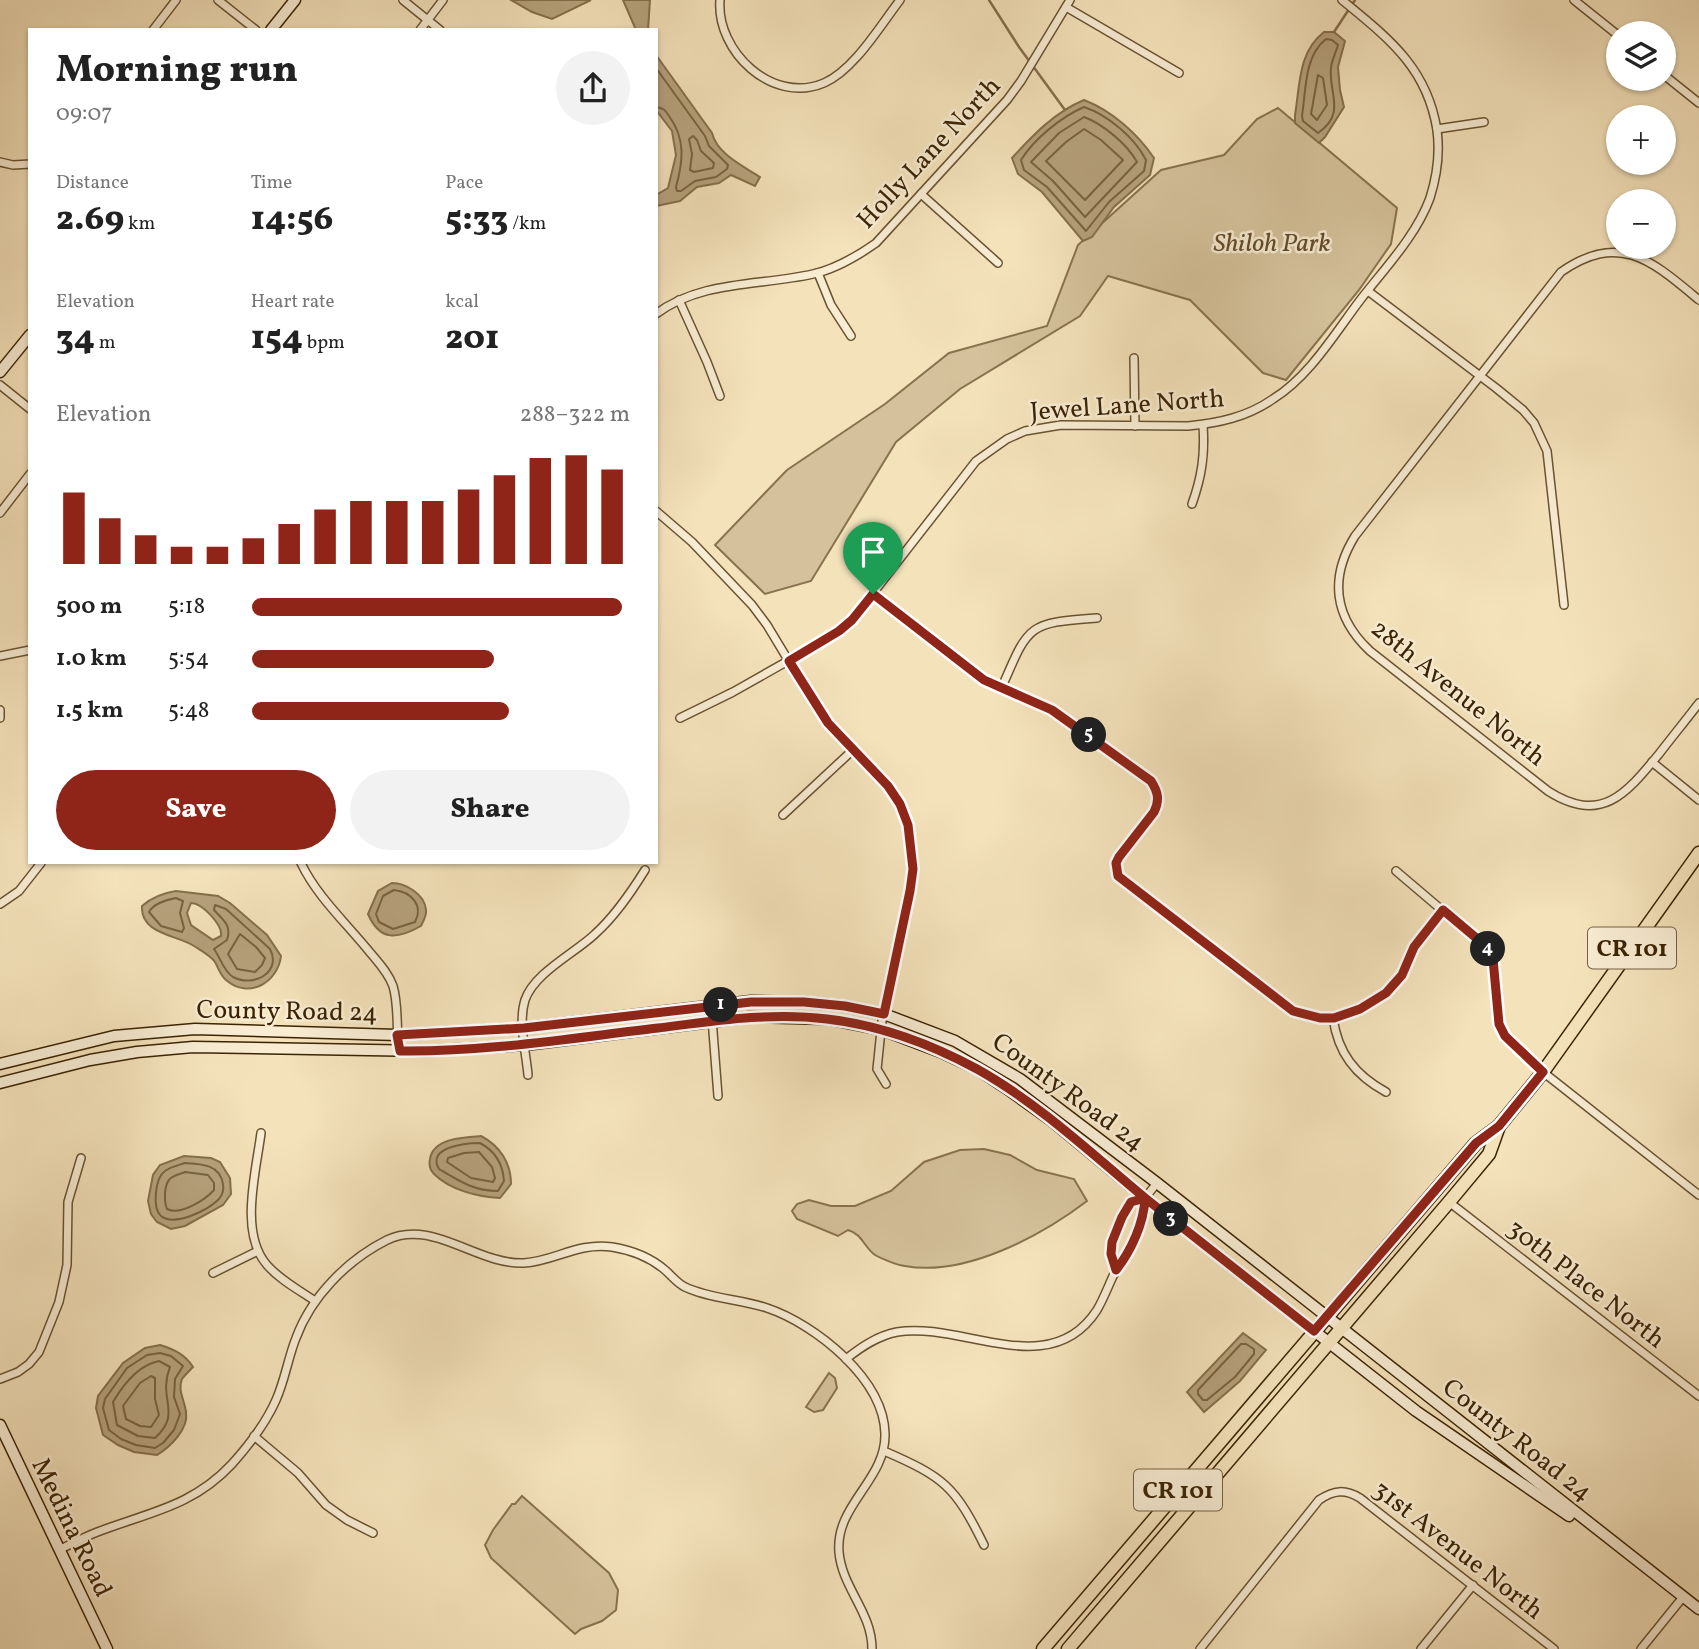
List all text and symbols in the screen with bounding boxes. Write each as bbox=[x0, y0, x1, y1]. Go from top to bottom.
map controls bbox=[1606, 21, 1676, 259]
button: layers bbox=[1606, 21, 1676, 91]
text: Morning run bbox=[56, 45, 298, 98]
button: share bbox=[556, 51, 630, 125]
street label: Holly Lane North bbox=[849, 69, 1010, 237]
text: 09:07 bbox=[56, 98, 112, 130]
button: + bbox=[1606, 105, 1676, 175]
text: Distance bbox=[56, 170, 129, 196]
text: Time bbox=[251, 170, 292, 196]
text: Pace bbox=[445, 170, 483, 196]
button: − bbox=[1606, 189, 1676, 259]
text: 2.69 bbox=[56, 196, 124, 244]
text: 14:56 bbox=[251, 196, 333, 244]
text: 5:33 bbox=[445, 196, 508, 244]
text: km bbox=[124, 211, 155, 237]
text: /km bbox=[508, 211, 546, 237]
park label: Shiloh Park bbox=[1213, 226, 1331, 262]
text: Elevation bbox=[56, 289, 135, 315]
text: Heart rate bbox=[251, 289, 335, 315]
text: kcal bbox=[445, 289, 479, 315]
text: 34 bbox=[56, 315, 95, 363]
text: 154 bbox=[251, 315, 303, 363]
text: 201 bbox=[445, 315, 499, 363]
text: m bbox=[95, 330, 116, 356]
text: bpm bbox=[303, 330, 345, 356]
street label: Jewel Lane North bbox=[1029, 381, 1226, 431]
text: Elevation bbox=[56, 399, 152, 431]
text: 288–322 m bbox=[520, 399, 630, 431]
pin bbox=[843, 522, 903, 594]
icon: arrive bbox=[854, 533, 892, 571]
text: 500 m bbox=[56, 591, 122, 623]
text: 5:18 bbox=[168, 591, 205, 623]
street label: 28th Avenue North bbox=[1363, 612, 1553, 775]
text: 1.0 km bbox=[56, 643, 127, 675]
text: 5:54 bbox=[168, 643, 209, 675]
text: 1.5 km bbox=[56, 695, 123, 727]
text: 5:48 bbox=[168, 695, 209, 727]
pin: 5 bbox=[1072, 718, 1106, 752]
text: 5 bbox=[1084, 721, 1093, 747]
button: Save bbox=[56, 770, 336, 850]
button: Share bbox=[350, 770, 630, 850]
road number: CR 101 bbox=[1588, 928, 1676, 968]
pin: 4 bbox=[1470, 932, 1506, 967]
text: 4 bbox=[1482, 935, 1493, 961]
pin: 1 bbox=[704, 988, 738, 1023]
text: 1 bbox=[717, 991, 724, 1017]
street label: County Road 24 bbox=[196, 992, 378, 1032]
street label: County Road 24 bbox=[984, 1025, 1152, 1160]
pin: 3 bbox=[1154, 1202, 1188, 1236]
text: 3 bbox=[1166, 1205, 1175, 1231]
street label: 30th Place North bbox=[1499, 1211, 1672, 1358]
street label: County Road 24 bbox=[1434, 1371, 1599, 1511]
street label: Medina Road bbox=[22, 1452, 120, 1604]
road number: CR 101 bbox=[1134, 1470, 1222, 1510]
street label: 31st Avenue North bbox=[1365, 1472, 1551, 1629]

